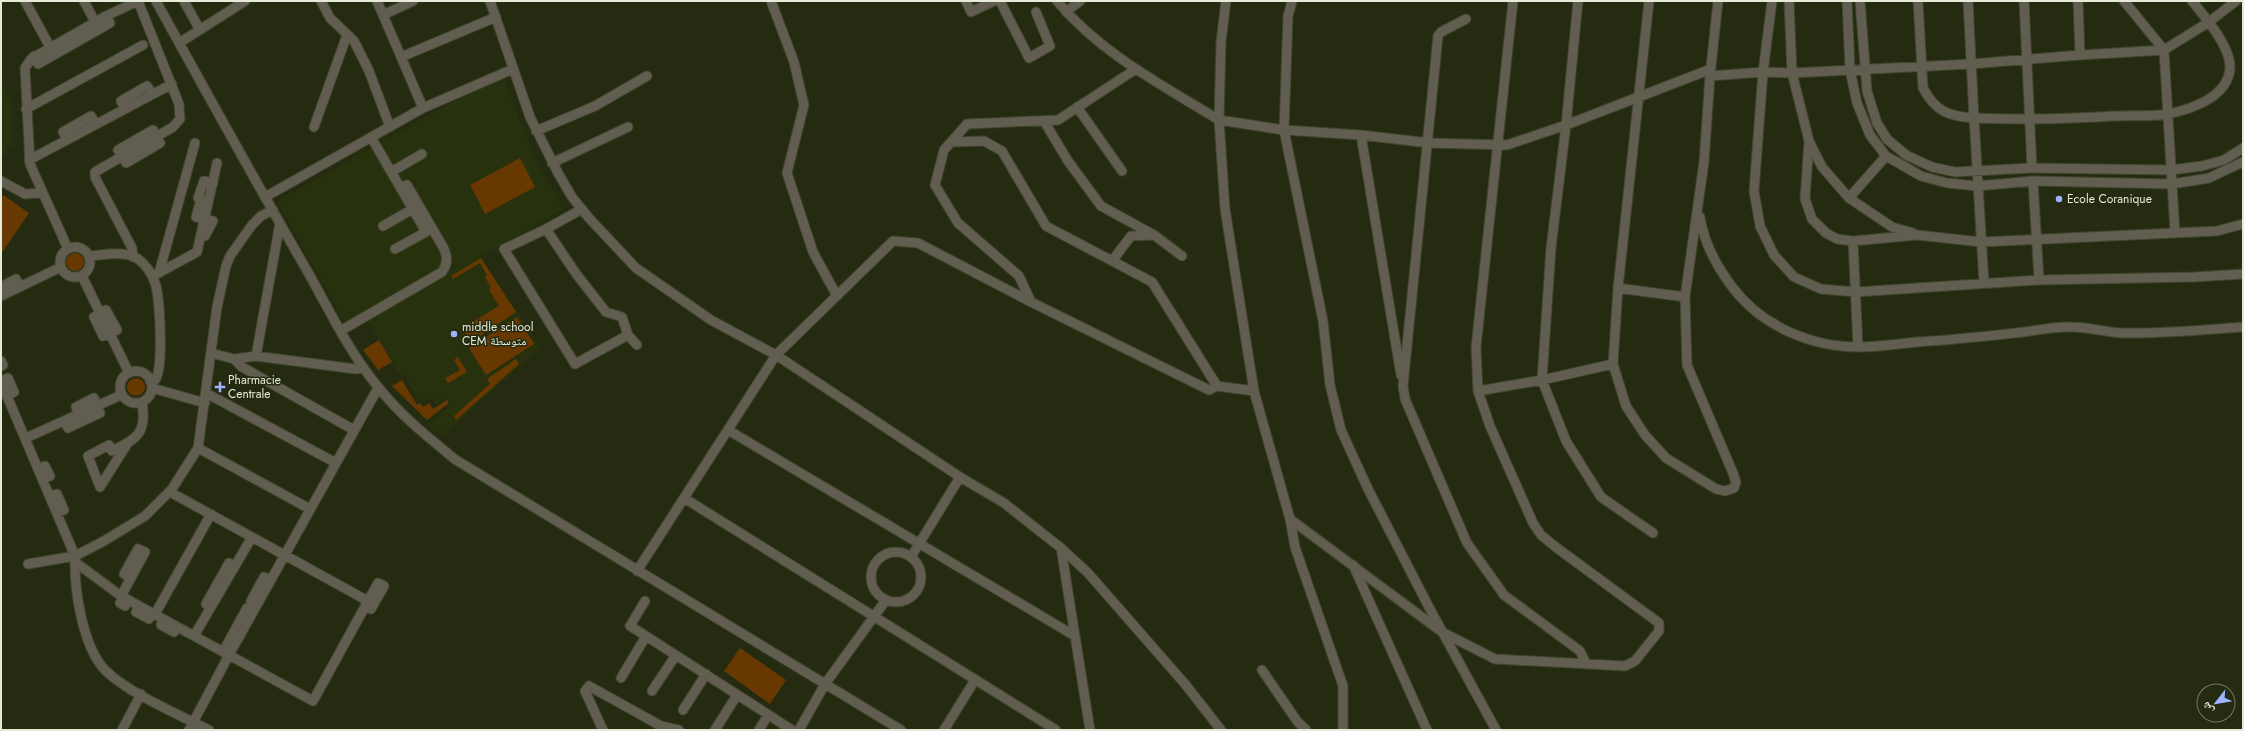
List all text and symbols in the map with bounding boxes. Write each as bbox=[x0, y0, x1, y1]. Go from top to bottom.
place label: Ecole Coranique bbox=[2067, 190, 2152, 208]
marker: Ecole Coranique bbox=[2054, 194, 2064, 204]
place label: middle school CEM متوسطة bbox=[462, 318, 533, 350]
marker: middle school CEM متوسطة bbox=[449, 329, 459, 339]
place label: Pharmacie Centrale bbox=[228, 371, 281, 403]
marker: Pharmacie Centrale bbox=[215, 382, 225, 392]
north arrow bbox=[2196, 683, 2236, 723]
text: ش bbox=[2197, 699, 2217, 717]

